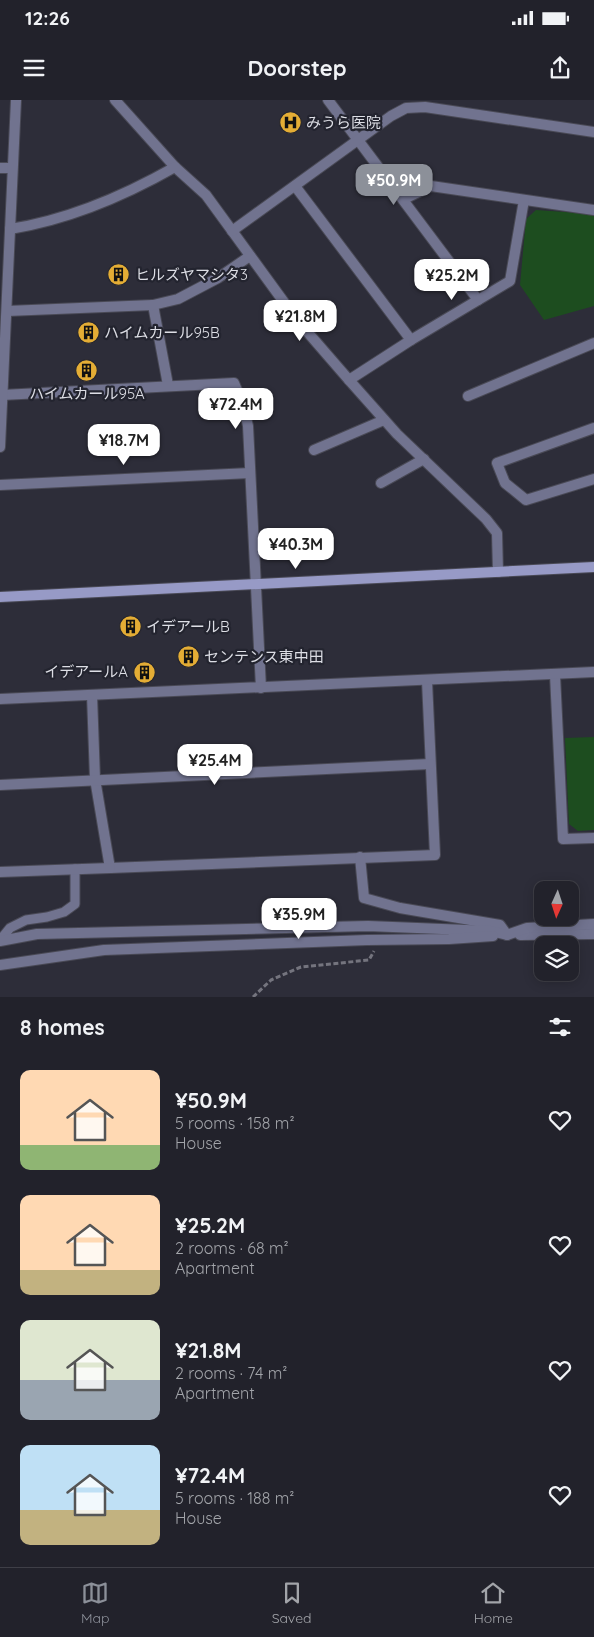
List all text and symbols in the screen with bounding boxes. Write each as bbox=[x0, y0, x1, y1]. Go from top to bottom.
text: 12:26 bbox=[25, 6, 70, 30]
icon: menu bbox=[20, 54, 48, 82]
text: Doorstep bbox=[247, 54, 347, 82]
icon: share bbox=[546, 54, 574, 82]
hospital icon: みうら医院 bbox=[278, 111, 302, 135]
place label: みうら医院 bbox=[306, 113, 381, 132]
pin: ¥50.9M bbox=[353, 164, 435, 206]
text: ¥50.9M bbox=[367, 170, 421, 190]
pin: ¥25.2M bbox=[411, 258, 493, 301]
building icon: ヒルズヤマシタ3 bbox=[107, 263, 131, 287]
place label: ヒルズヤマシタ3 bbox=[135, 265, 248, 284]
text: ¥25.2M bbox=[425, 265, 479, 285]
pin: ¥21.8M bbox=[259, 300, 341, 342]
text: ¥21.8M bbox=[275, 306, 325, 326]
building icon: ハイムカール95B bbox=[76, 321, 100, 345]
place label: ハイムカール95B bbox=[104, 323, 220, 342]
building icon: ハイムカール95A bbox=[75, 359, 99, 383]
place label: ハイムカール95A bbox=[29, 384, 145, 403]
pin: ¥72.4M bbox=[195, 388, 277, 430]
text: ¥72.4M bbox=[209, 394, 263, 414]
pin: ¥18.7M bbox=[83, 424, 165, 466]
text: ¥18.7M bbox=[99, 430, 149, 450]
pin: ¥40.3M bbox=[255, 528, 337, 570]
text: ¥40.3M bbox=[269, 534, 323, 554]
building icon: イデアールB bbox=[118, 615, 142, 639]
place label: イデアールB bbox=[146, 617, 230, 636]
building icon: センテンス東中田 bbox=[176, 645, 200, 669]
place label: センテンス東中田 bbox=[204, 647, 324, 666]
building icon: イデアールA bbox=[132, 660, 156, 684]
place label: イデアールA bbox=[44, 662, 128, 681]
pin: ¥25.4M bbox=[174, 744, 256, 786]
text: ¥25.4M bbox=[188, 750, 242, 770]
north arrow bbox=[534, 881, 579, 926]
map controls bbox=[534, 881, 579, 981]
pin: ¥35.9M bbox=[258, 898, 340, 940]
text: ¥35.9M bbox=[273, 904, 325, 924]
button: layers bbox=[534, 936, 579, 981]
icon: filters bbox=[546, 1013, 574, 1041]
text: 8 homes bbox=[20, 1014, 105, 1040]
text: ¥50.9M bbox=[175, 1087, 247, 1113]
icon: home bbox=[60, 1090, 120, 1150]
icon: heart bbox=[546, 1106, 574, 1134]
text: 5 rooms · 158 m² bbox=[175, 1113, 295, 1133]
text: House bbox=[175, 1133, 222, 1153]
text: ¥25.2M bbox=[175, 1212, 245, 1238]
icon: home bbox=[60, 1215, 120, 1275]
icon: heart bbox=[546, 1231, 574, 1259]
text: 2 rooms · 68 m² bbox=[175, 1238, 289, 1258]
text: Apartment bbox=[175, 1258, 255, 1278]
text: ¥21.8M bbox=[175, 1337, 242, 1363]
icon: home bbox=[60, 1340, 120, 1400]
icon: heart bbox=[546, 1356, 574, 1384]
text: 2 rooms · 74 m² bbox=[175, 1363, 287, 1383]
text: Apartment bbox=[175, 1383, 255, 1403]
text: ¥72.4M bbox=[175, 1462, 245, 1488]
icon: home bbox=[60, 1465, 120, 1525]
icon: heart bbox=[546, 1481, 574, 1509]
text: 5 rooms · 188 m² bbox=[175, 1488, 294, 1508]
text: House bbox=[175, 1508, 222, 1528]
tab: Map bbox=[81, 1579, 110, 1627]
tab: Saved bbox=[272, 1579, 312, 1627]
tab: Home bbox=[474, 1579, 513, 1627]

